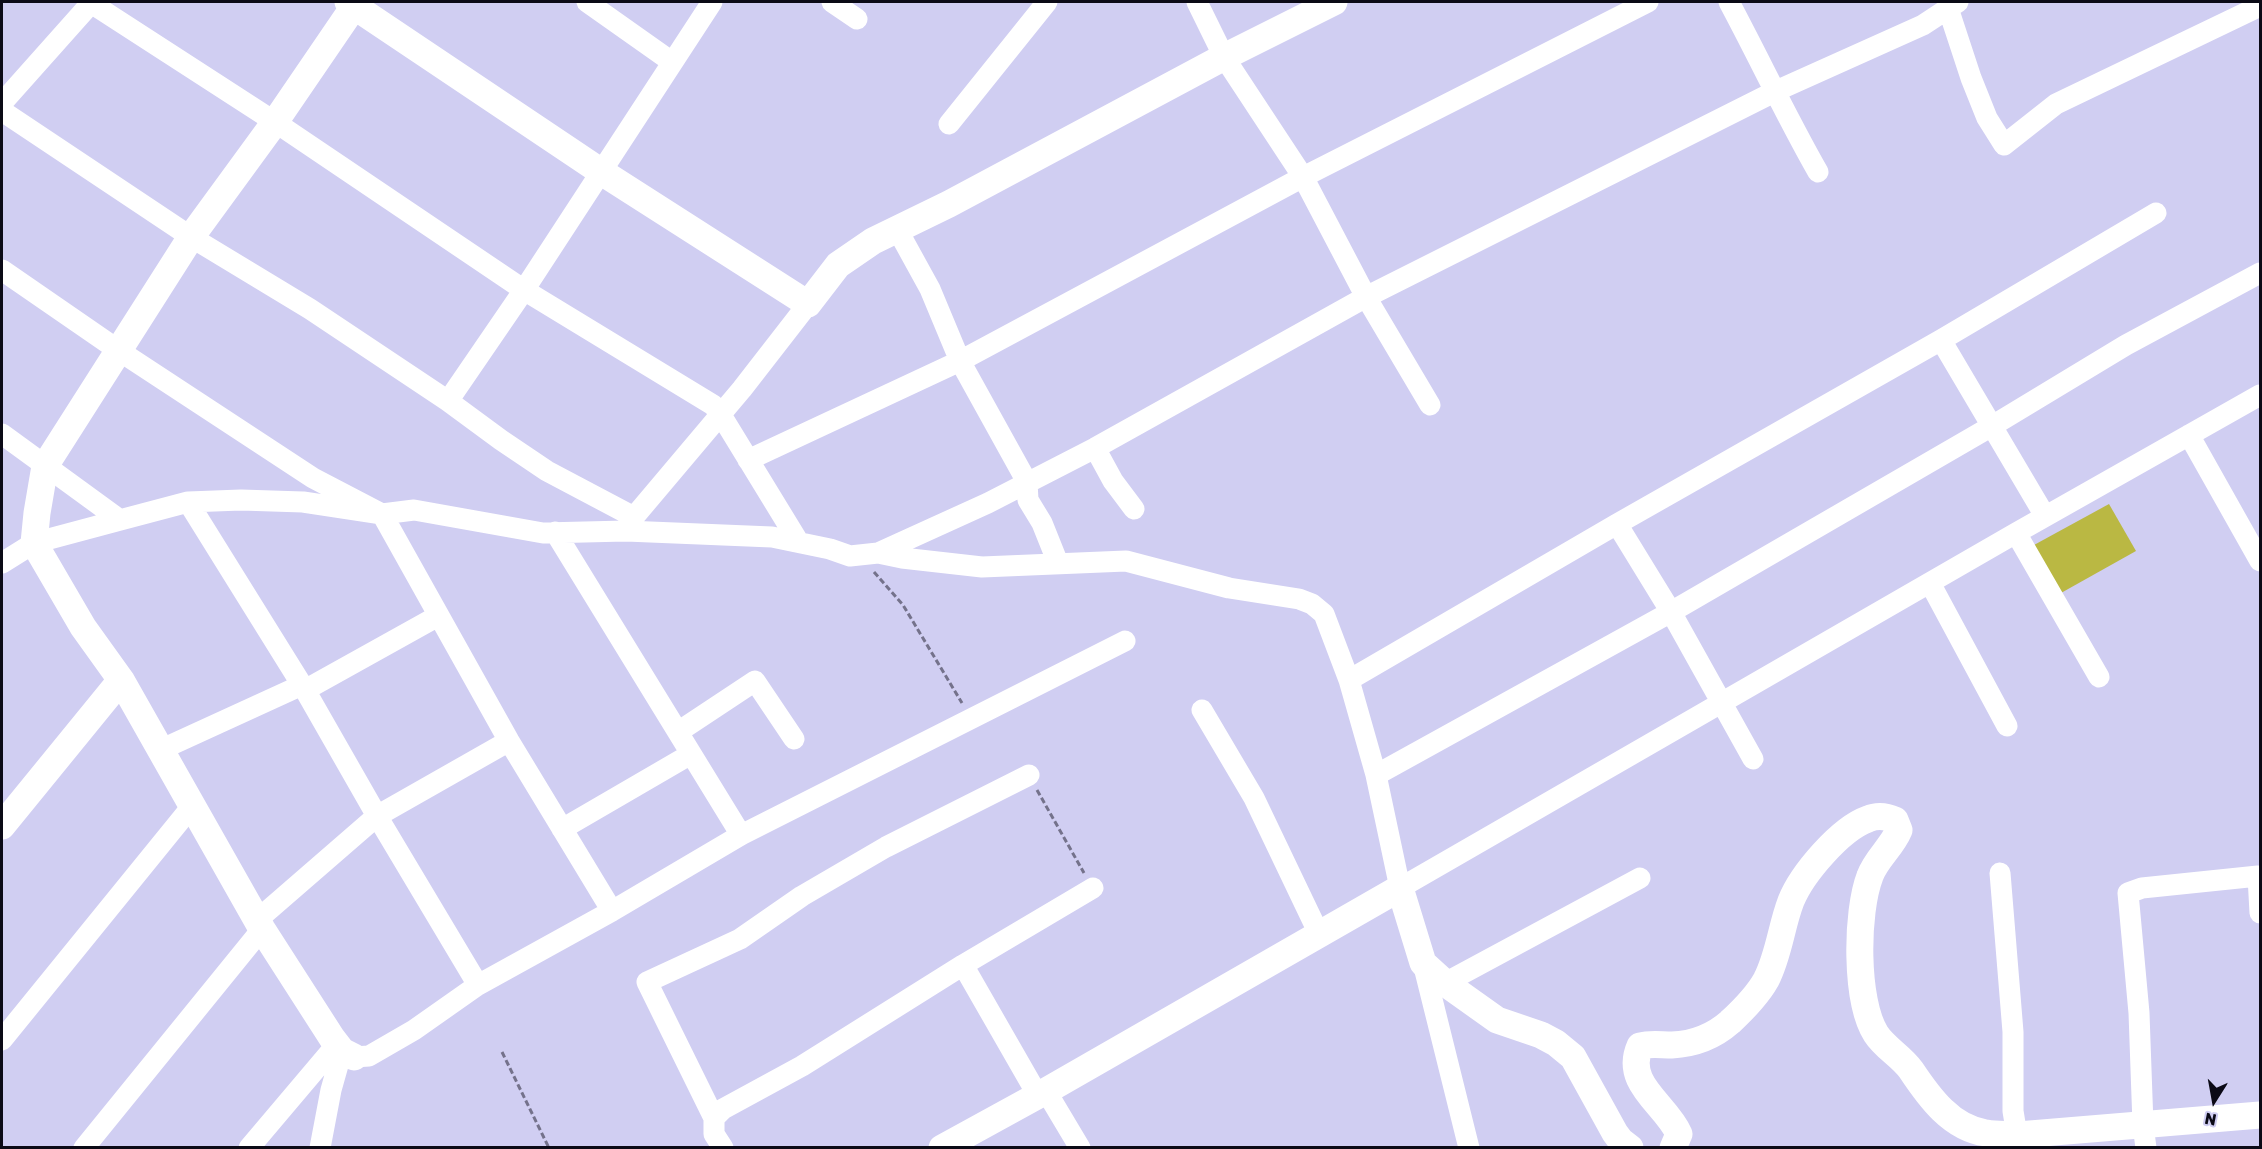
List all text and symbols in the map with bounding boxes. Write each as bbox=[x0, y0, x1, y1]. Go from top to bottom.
north arrow bbox=[2184, 1071, 2244, 1131]
text: N bbox=[2203, 1109, 2218, 1130]

